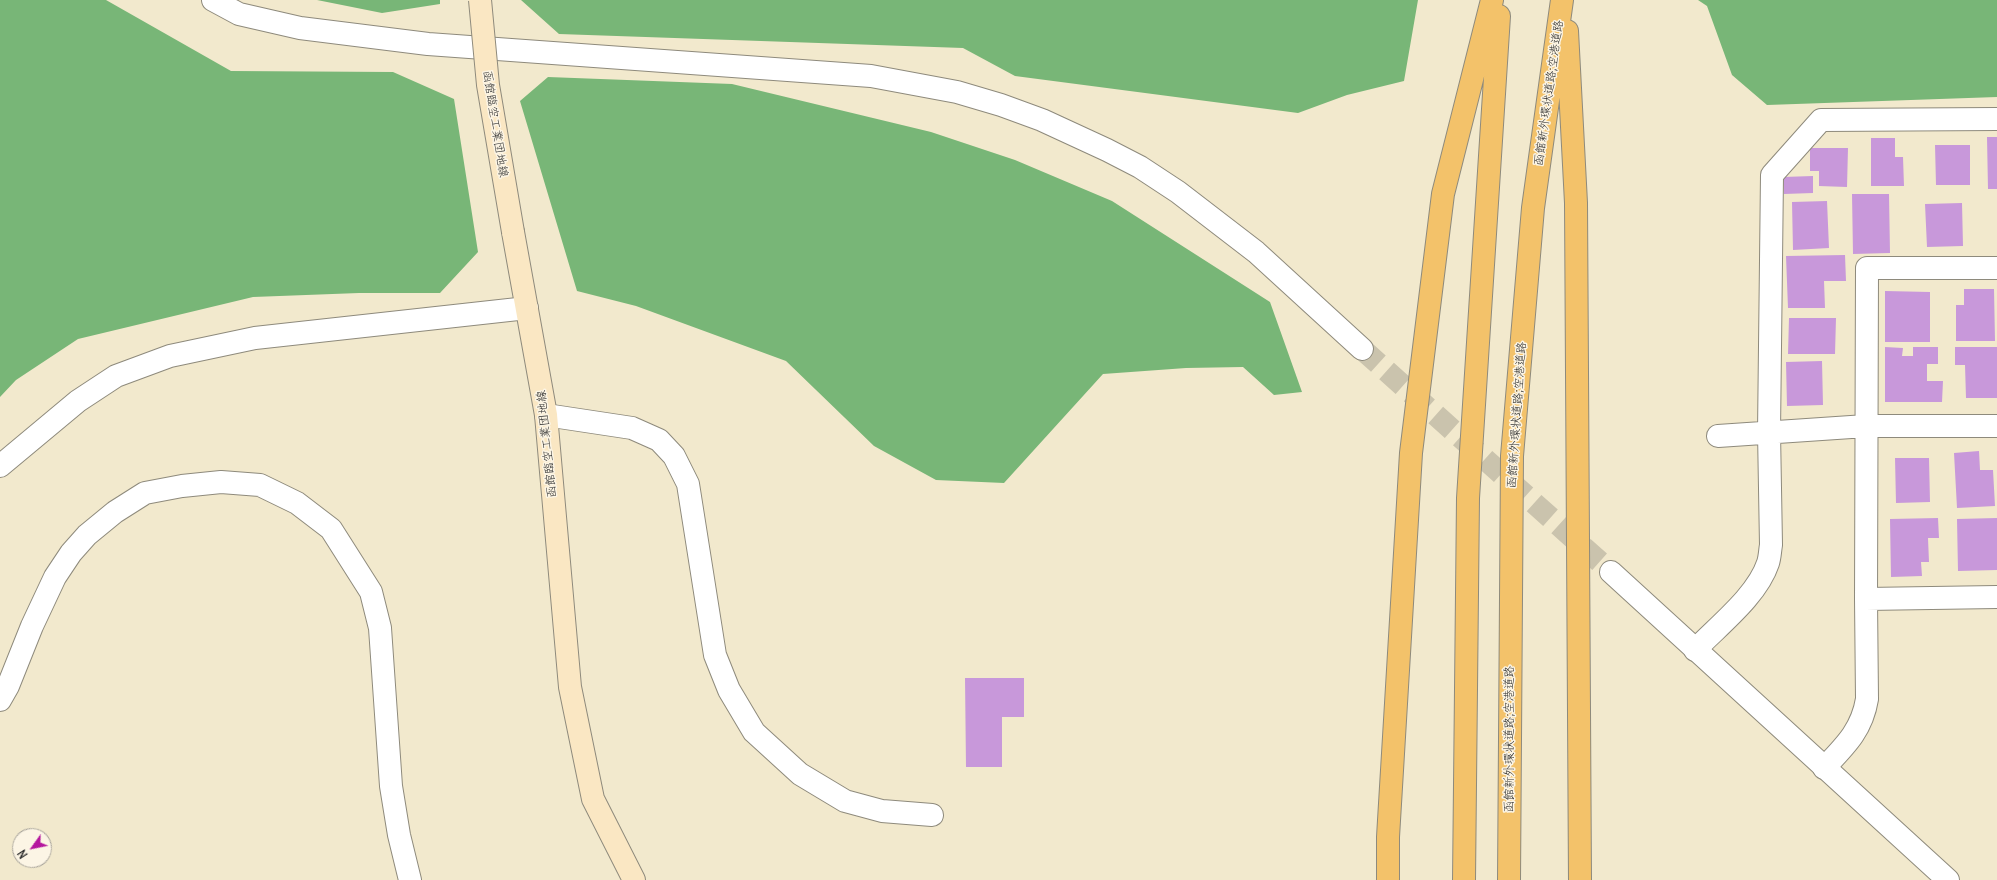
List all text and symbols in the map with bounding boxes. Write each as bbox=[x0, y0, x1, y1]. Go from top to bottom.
street label: 函館新外環状道路;空港道路 bbox=[1532, 19, 1566, 167]
street label: 函館臨空工業団地線 bbox=[479, 70, 511, 178]
street label: 函館新外環状道路;空港道路 bbox=[1505, 341, 1529, 489]
street label: 函館臨空工業団地線 bbox=[534, 390, 560, 498]
street label: 函館新外環状道路;空港道路 bbox=[1503, 666, 1517, 812]
north arrow bbox=[12, 828, 52, 868]
text: N bbox=[15, 847, 31, 861]

